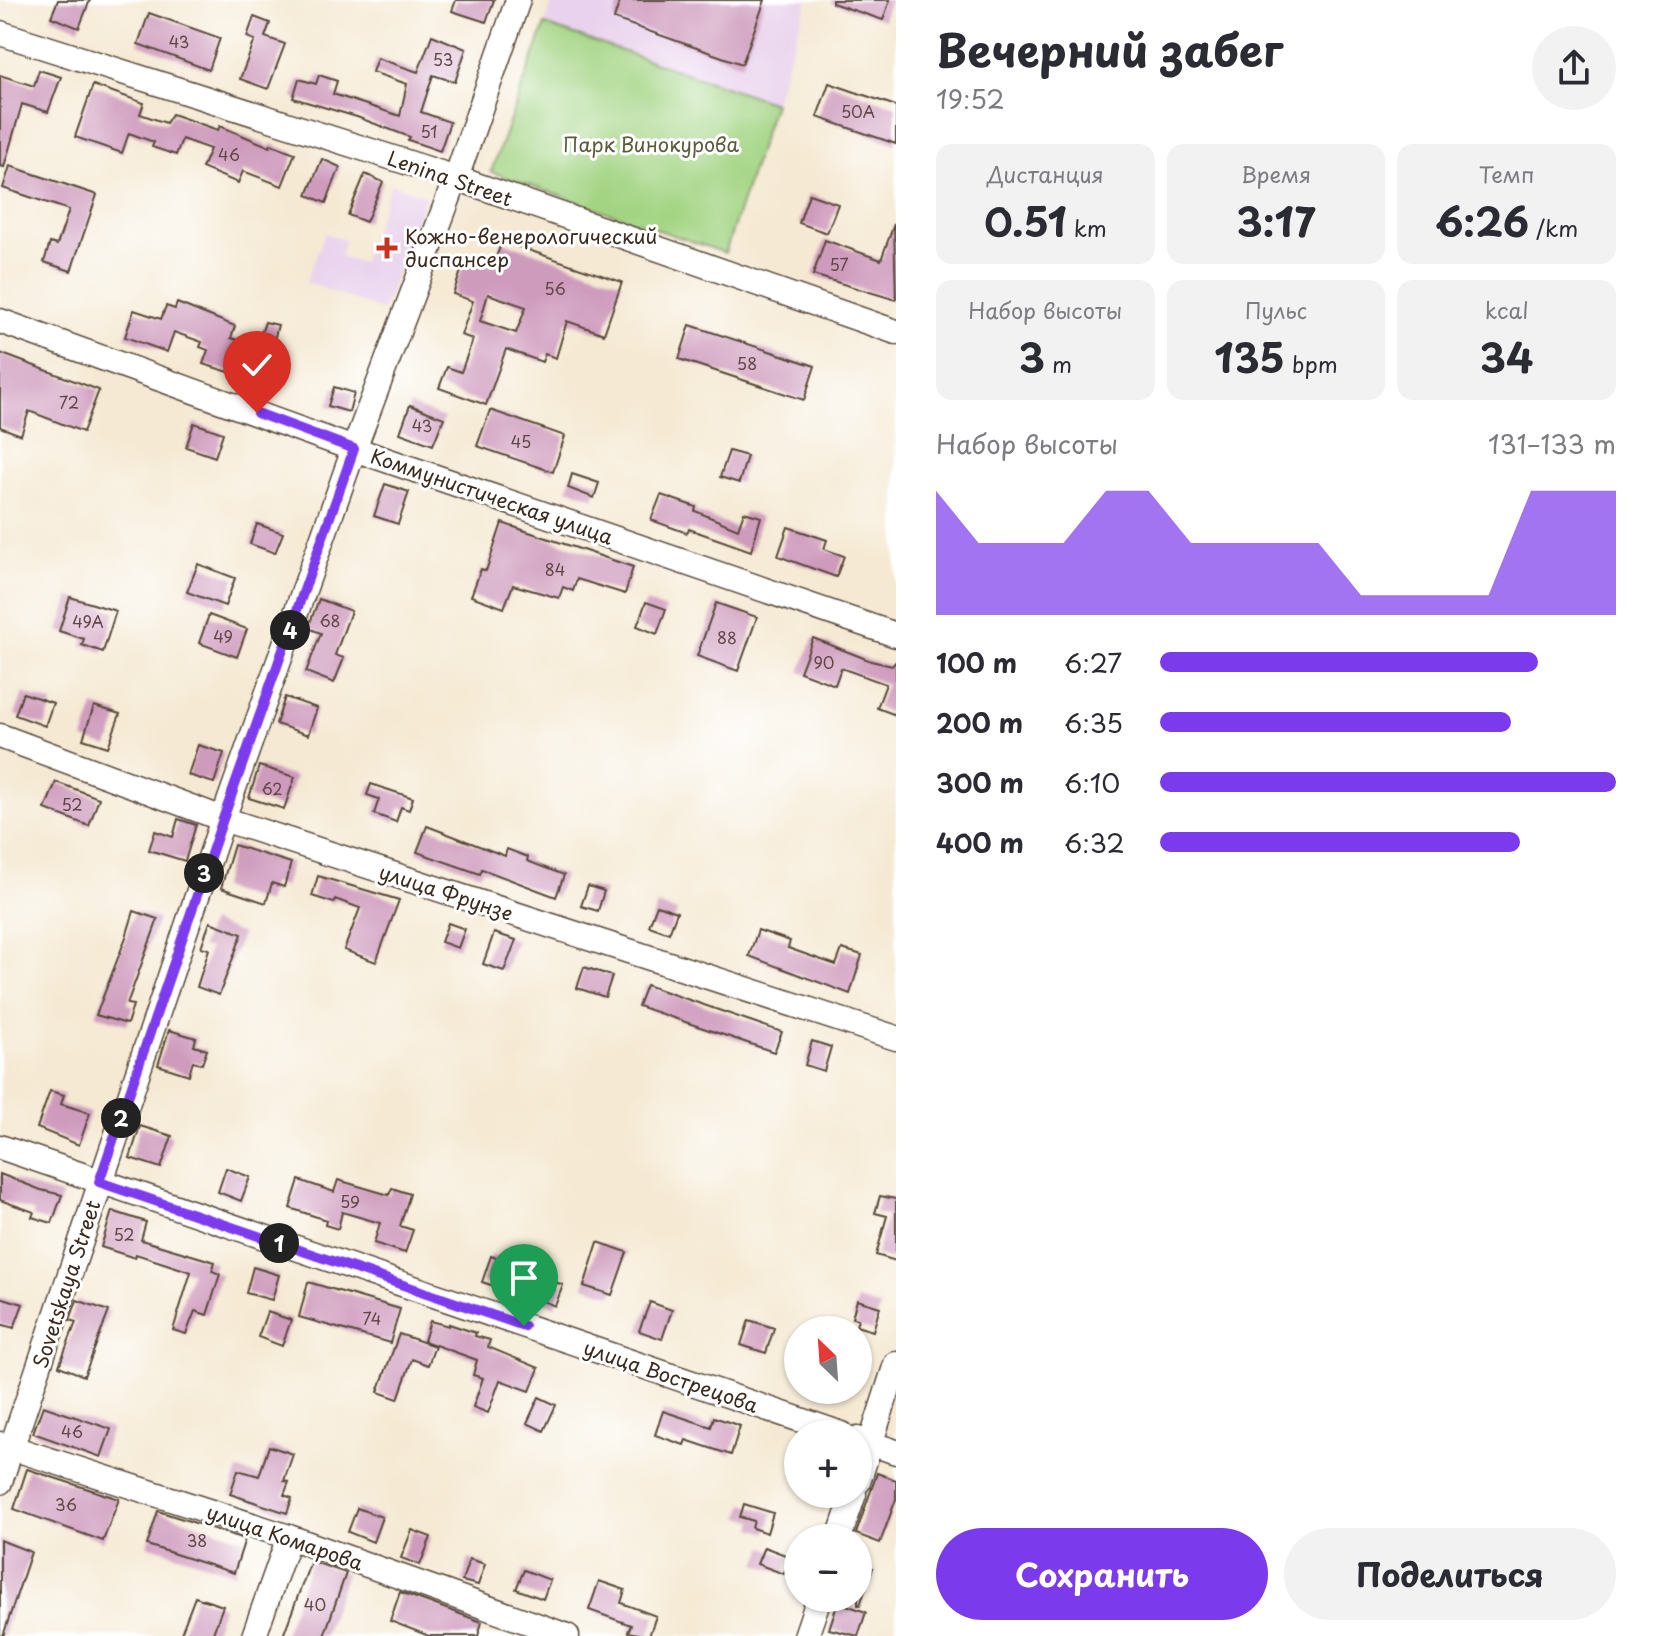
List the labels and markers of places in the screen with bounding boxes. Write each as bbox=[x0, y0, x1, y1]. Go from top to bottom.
place label: Кожно-венерологический диспансер bbox=[405, 221, 657, 274]
marker: Кожно-венерологический диспансер bbox=[376, 237, 398, 259]
pin bbox=[223, 331, 291, 413]
pin: 4 bbox=[270, 610, 310, 650]
pin: 3 bbox=[184, 853, 224, 893]
pin: 2 bbox=[101, 1098, 141, 1138]
pin: 1 bbox=[259, 1223, 299, 1263]
pin bbox=[490, 1244, 558, 1326]

